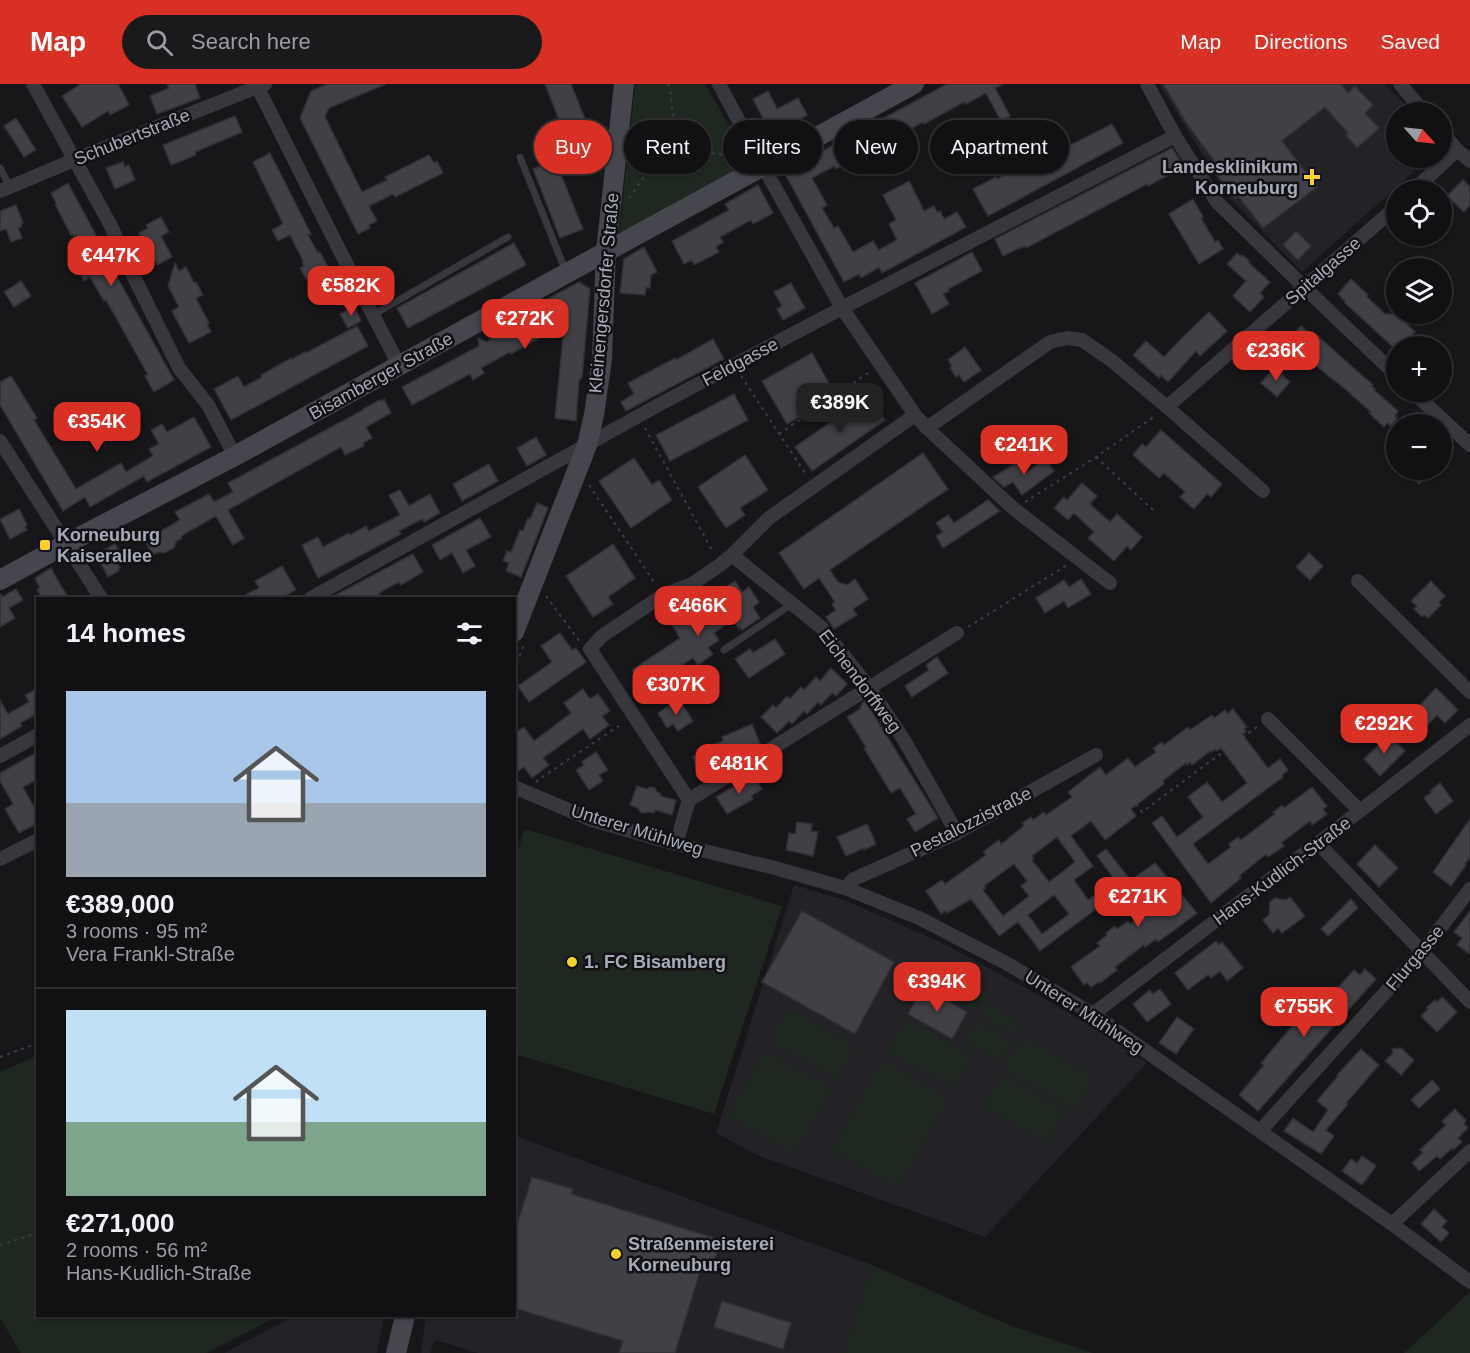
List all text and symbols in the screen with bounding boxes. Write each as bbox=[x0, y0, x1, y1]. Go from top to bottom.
search box bbox=[122, 15, 542, 69]
text: Map bbox=[30, 26, 86, 57]
icon: search bbox=[143, 26, 176, 59]
text: Search here bbox=[191, 29, 311, 54]
text: Map bbox=[1180, 30, 1221, 53]
text: Directions bbox=[1254, 30, 1347, 53]
text: Saved bbox=[1380, 30, 1440, 53]
north arrow bbox=[1386, 102, 1452, 168]
map controls bbox=[1386, 102, 1452, 480]
street label: Schubertstraße bbox=[71, 105, 193, 169]
chip: Buy bbox=[534, 120, 612, 174]
chip: Rent bbox=[624, 120, 711, 174]
chip: Filters bbox=[723, 120, 822, 174]
chip: New bbox=[834, 120, 918, 174]
chip: Apartment bbox=[930, 120, 1069, 174]
place label: Landesklinikum Korneuburg bbox=[1162, 157, 1298, 198]
marker: Landesklinikum Korneuburg bbox=[1303, 168, 1321, 186]
button: locate bbox=[1386, 180, 1452, 246]
street label: Kleinengersdorfer Straße bbox=[585, 192, 623, 394]
street label: Spitalgasse bbox=[1281, 233, 1365, 309]
pin: €447K bbox=[69, 236, 153, 287]
text: €447K bbox=[82, 244, 140, 266]
button: layers bbox=[1386, 258, 1452, 324]
pin: €582K bbox=[309, 266, 393, 317]
text: €582K bbox=[322, 274, 380, 296]
pin: €272K bbox=[483, 299, 567, 350]
text: €272K bbox=[496, 307, 554, 329]
street label: Bisamberger Straße bbox=[306, 328, 456, 424]
pin: €236K bbox=[1234, 331, 1318, 382]
street label: Feldgasse bbox=[699, 334, 781, 390]
button: + bbox=[1386, 336, 1452, 402]
text: €236K bbox=[1247, 339, 1305, 361]
pin: €389K bbox=[798, 383, 882, 434]
text: €389K bbox=[811, 391, 869, 413]
pin: €354K bbox=[55, 402, 139, 453]
text: €354K bbox=[68, 410, 126, 432]
button: − bbox=[1386, 414, 1452, 480]
pin: €241K bbox=[982, 425, 1066, 476]
text: €241K bbox=[995, 433, 1053, 455]
place label: Korneuburg Kaiserallee bbox=[57, 525, 160, 566]
marker: Korneuburg Kaiserallee bbox=[38, 538, 52, 552]
pin: €466K bbox=[656, 586, 740, 637]
text: €466K bbox=[669, 594, 727, 616]
icon: filters bbox=[453, 617, 486, 650]
text: 14 homes bbox=[66, 618, 186, 648]
street label: Eichendorffweg bbox=[815, 626, 905, 736]
pin: €307K bbox=[634, 665, 718, 716]
text: €307K bbox=[647, 673, 705, 695]
pin: €292K bbox=[1342, 704, 1426, 755]
text: €292K bbox=[1355, 712, 1413, 734]
icon: home bbox=[222, 730, 330, 838]
pin: €481K bbox=[697, 744, 781, 795]
text: €481K bbox=[710, 752, 768, 774]
street label: Pestalozzistraße bbox=[907, 783, 1035, 861]
street label: Unterer Mühlweg bbox=[569, 800, 705, 860]
street label: Hans-Kudlich-Straße bbox=[1209, 813, 1355, 929]
pin: €271K bbox=[1096, 877, 1180, 928]
text: €271K bbox=[1109, 885, 1167, 907]
text: €389,000 bbox=[66, 889, 174, 919]
text: 3 rooms · 95 m² bbox=[66, 920, 207, 942]
street label: Flurgasse bbox=[1382, 921, 1448, 995]
text: Vera Frankl-Straße bbox=[66, 943, 235, 965]
place label: 1. FC Bisamberg bbox=[584, 952, 726, 972]
marker: 1. FC Bisamberg bbox=[565, 955, 579, 969]
pin: €394K bbox=[895, 962, 979, 1013]
street label: Unterer Mühlweg bbox=[1021, 966, 1147, 1058]
text: €394K bbox=[908, 970, 966, 992]
pin: €755K bbox=[1262, 987, 1346, 1038]
text: €755K bbox=[1275, 995, 1333, 1017]
icon: home bbox=[222, 1049, 330, 1157]
text: €271,000 bbox=[66, 1208, 174, 1238]
place label: Straßenmeisterei Korneuburg bbox=[628, 1234, 774, 1275]
text: 2 rooms · 56 m² bbox=[66, 1239, 207, 1261]
marker: Straßenmeisterei Korneuburg bbox=[609, 1247, 623, 1261]
text: Hans-Kudlich-Straße bbox=[66, 1262, 252, 1284]

